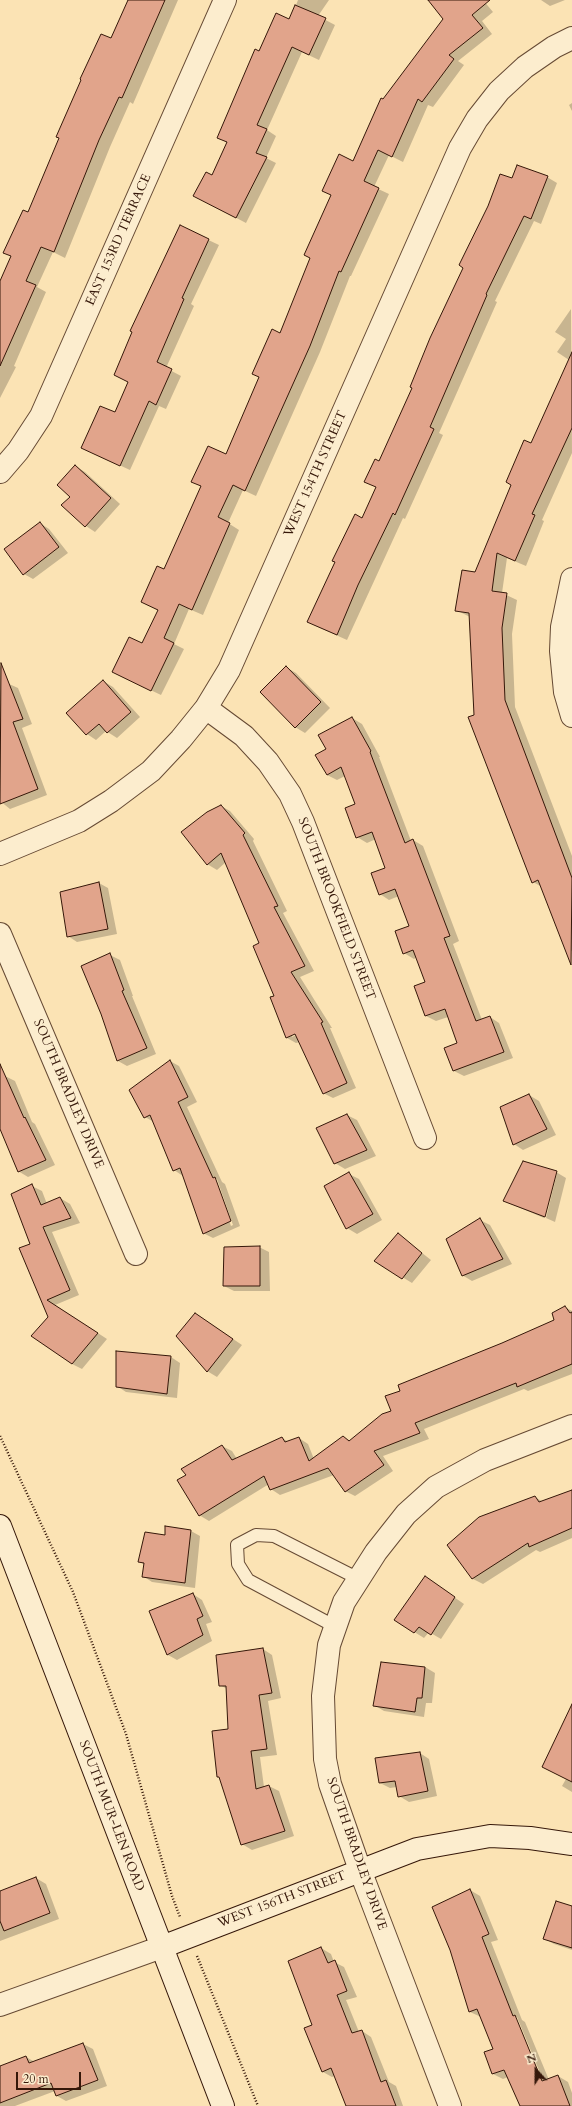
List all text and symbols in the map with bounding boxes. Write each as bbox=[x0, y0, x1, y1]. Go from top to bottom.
street label: EAST 153RD TERRACE bbox=[83, 172, 155, 308]
street label: WEST 154TH STREET bbox=[281, 409, 351, 539]
street label: SOUTH BROOKFIELD STREET bbox=[294, 815, 378, 1003]
street label: SOUTH BRADLEY DRIVE bbox=[29, 1017, 107, 1171]
street label: SOUTH MUR-LEN ROAD bbox=[75, 1738, 147, 1894]
street label: SOUTH BRADLEY DRIVE bbox=[322, 1776, 390, 1932]
street label: WEST 156TH STREET bbox=[216, 1868, 348, 1932]
north arrow bbox=[516, 2050, 556, 2090]
text: N bbox=[524, 2050, 539, 2067]
scale bar bbox=[18, 2064, 83, 2090]
text: 20 m bbox=[23, 2071, 49, 2087]

